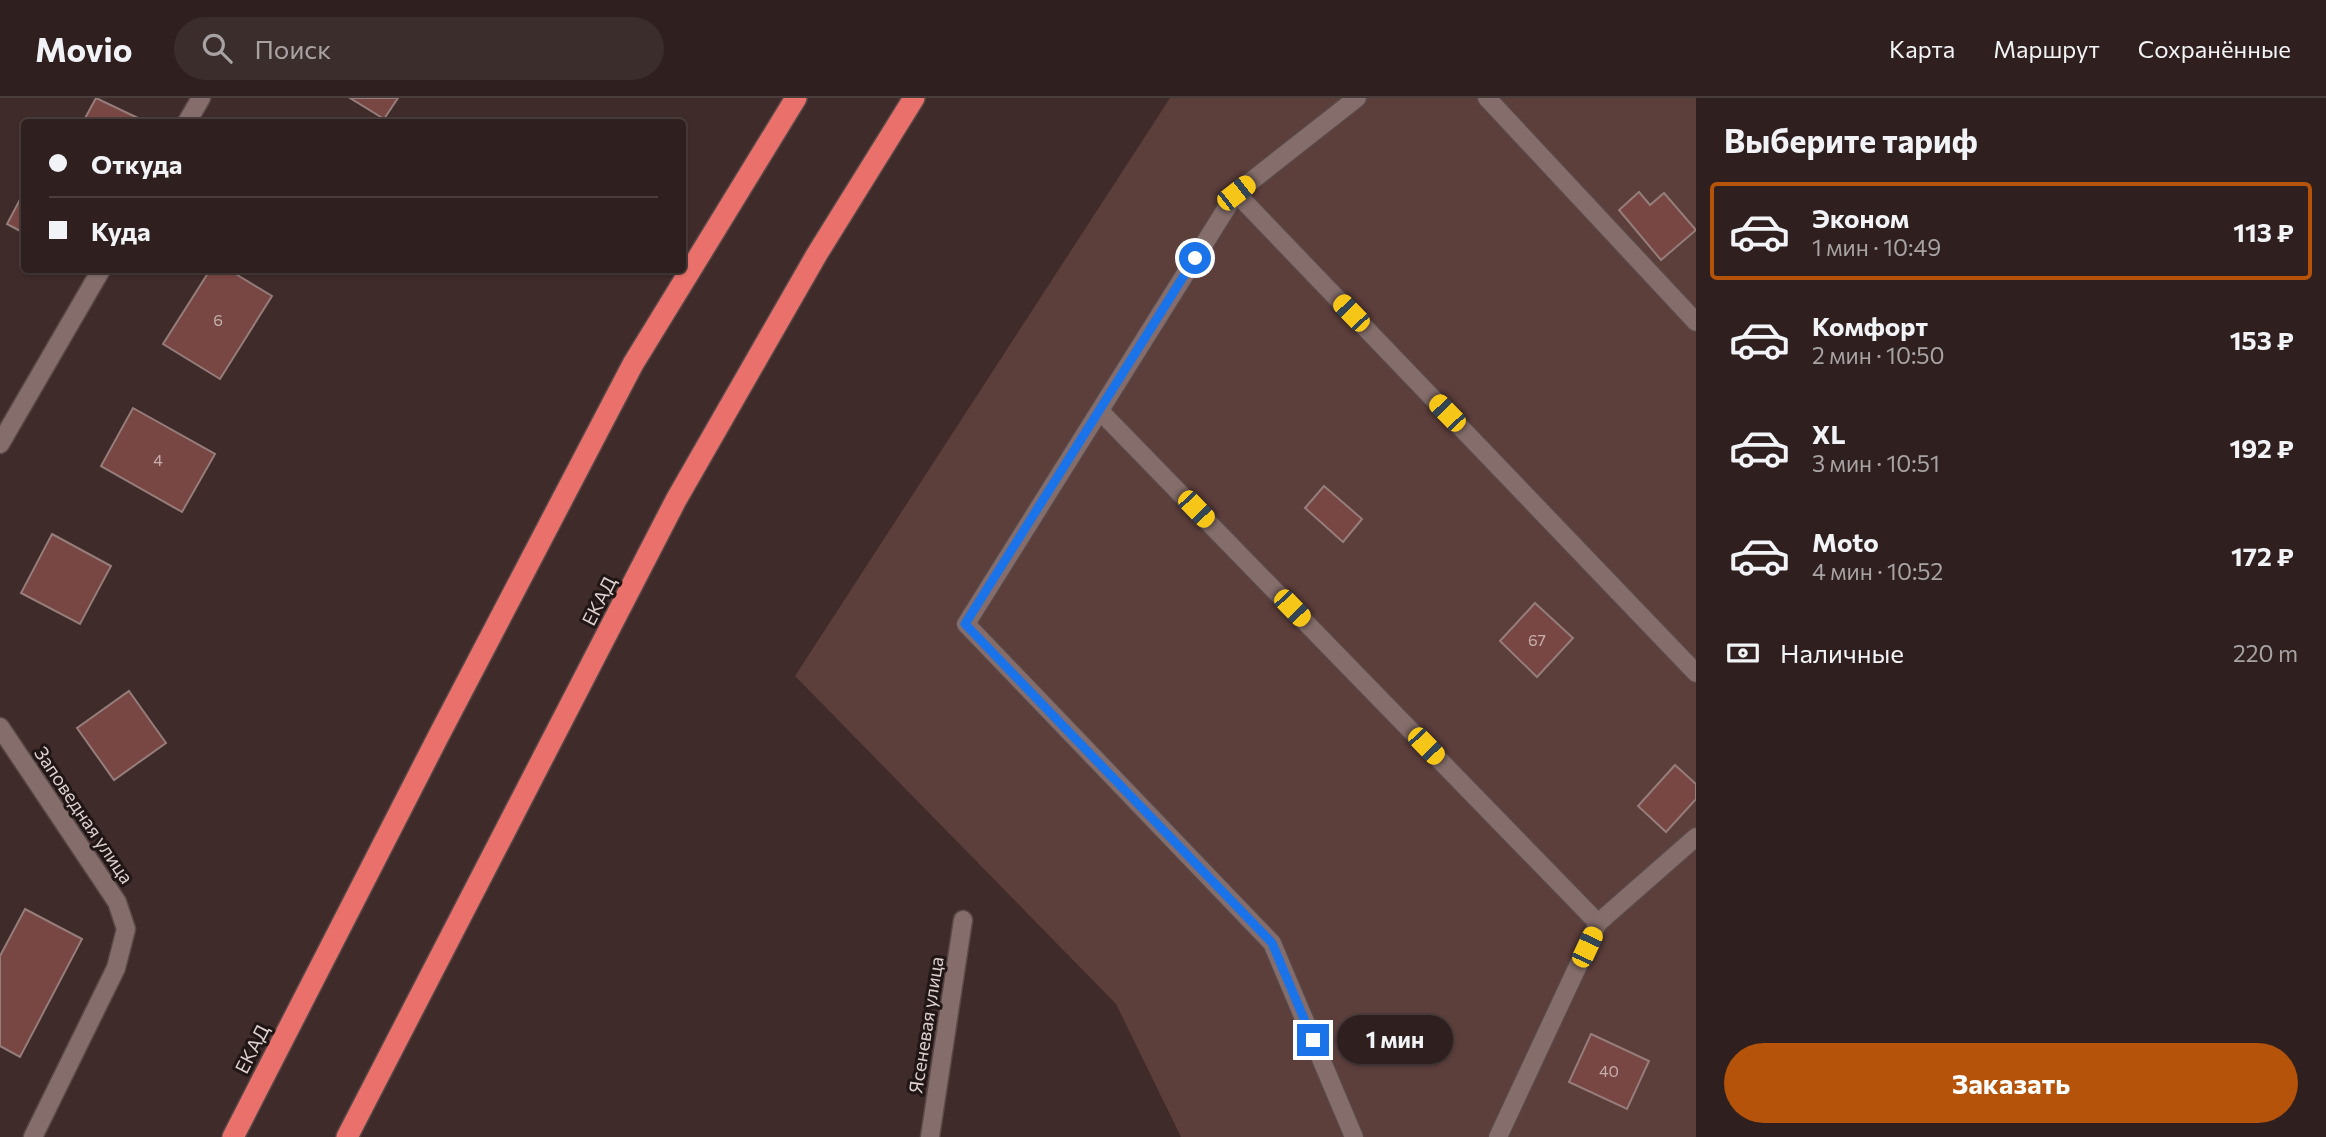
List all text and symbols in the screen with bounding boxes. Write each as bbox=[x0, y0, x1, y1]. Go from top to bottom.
search box bbox=[174, 17, 664, 80]
text: Movio bbox=[35, 28, 132, 69]
icon: search bbox=[198, 29, 236, 67]
text: Поиск bbox=[254, 33, 331, 64]
text: Карта bbox=[1889, 34, 1955, 63]
text: Маршрут bbox=[1993, 34, 2100, 63]
text: Сохранённые bbox=[2138, 34, 2291, 63]
text: Выберите тариф bbox=[1724, 120, 1978, 160]
text: Откуда bbox=[91, 148, 182, 179]
car bbox=[1213, 172, 1260, 214]
icon: car bbox=[1728, 200, 1791, 263]
text: Эконом bbox=[1812, 202, 1909, 233]
text: Куда bbox=[91, 215, 151, 246]
text: 113 ₽ bbox=[2233, 216, 2294, 247]
text: 1 мин · 10:49 bbox=[1812, 233, 1941, 261]
route start bbox=[1179, 242, 1211, 274]
car bbox=[1329, 291, 1374, 335]
icon: car bbox=[1728, 308, 1791, 371]
house number: 6 bbox=[213, 310, 223, 329]
text: Комфорт bbox=[1812, 310, 1928, 341]
text: 153 ₽ bbox=[2230, 324, 2294, 355]
text: 2 мин · 10:50 bbox=[1812, 341, 1945, 369]
car bbox=[1425, 391, 1470, 435]
icon: car bbox=[1728, 416, 1791, 479]
text: XL bbox=[1812, 418, 1846, 449]
text: 192 ₽ bbox=[2229, 432, 2294, 463]
text: 3 мин · 10:51 bbox=[1812, 449, 1940, 477]
house number: 4 bbox=[153, 450, 163, 469]
car bbox=[1174, 487, 1219, 531]
icon: car bbox=[1728, 524, 1791, 587]
text: Moto bbox=[1812, 526, 1879, 557]
text: 172 ₽ bbox=[2231, 540, 2294, 571]
text: 4 мин · 10:52 bbox=[1812, 557, 1943, 585]
street label: ЕКАД bbox=[576, 572, 621, 629]
car bbox=[1270, 586, 1315, 630]
house number: 67 bbox=[1528, 630, 1546, 649]
icon: cash bbox=[1724, 634, 1762, 672]
text: Наличные bbox=[1780, 637, 1904, 668]
text: 220 m bbox=[2233, 639, 2298, 667]
car bbox=[1404, 724, 1449, 768]
street label: Заповедная улица bbox=[30, 742, 139, 888]
car bbox=[1569, 924, 1606, 970]
street label: Ясеневая улица bbox=[903, 955, 948, 1095]
callout: 1 мин bbox=[1338, 1016, 1453, 1065]
street label: ЕКАД bbox=[229, 1020, 274, 1077]
route end bbox=[1297, 1024, 1329, 1056]
text: 1 мин bbox=[1366, 1025, 1424, 1053]
button: Заказать bbox=[1724, 1043, 2298, 1123]
house number: 40 bbox=[1599, 1061, 1619, 1080]

